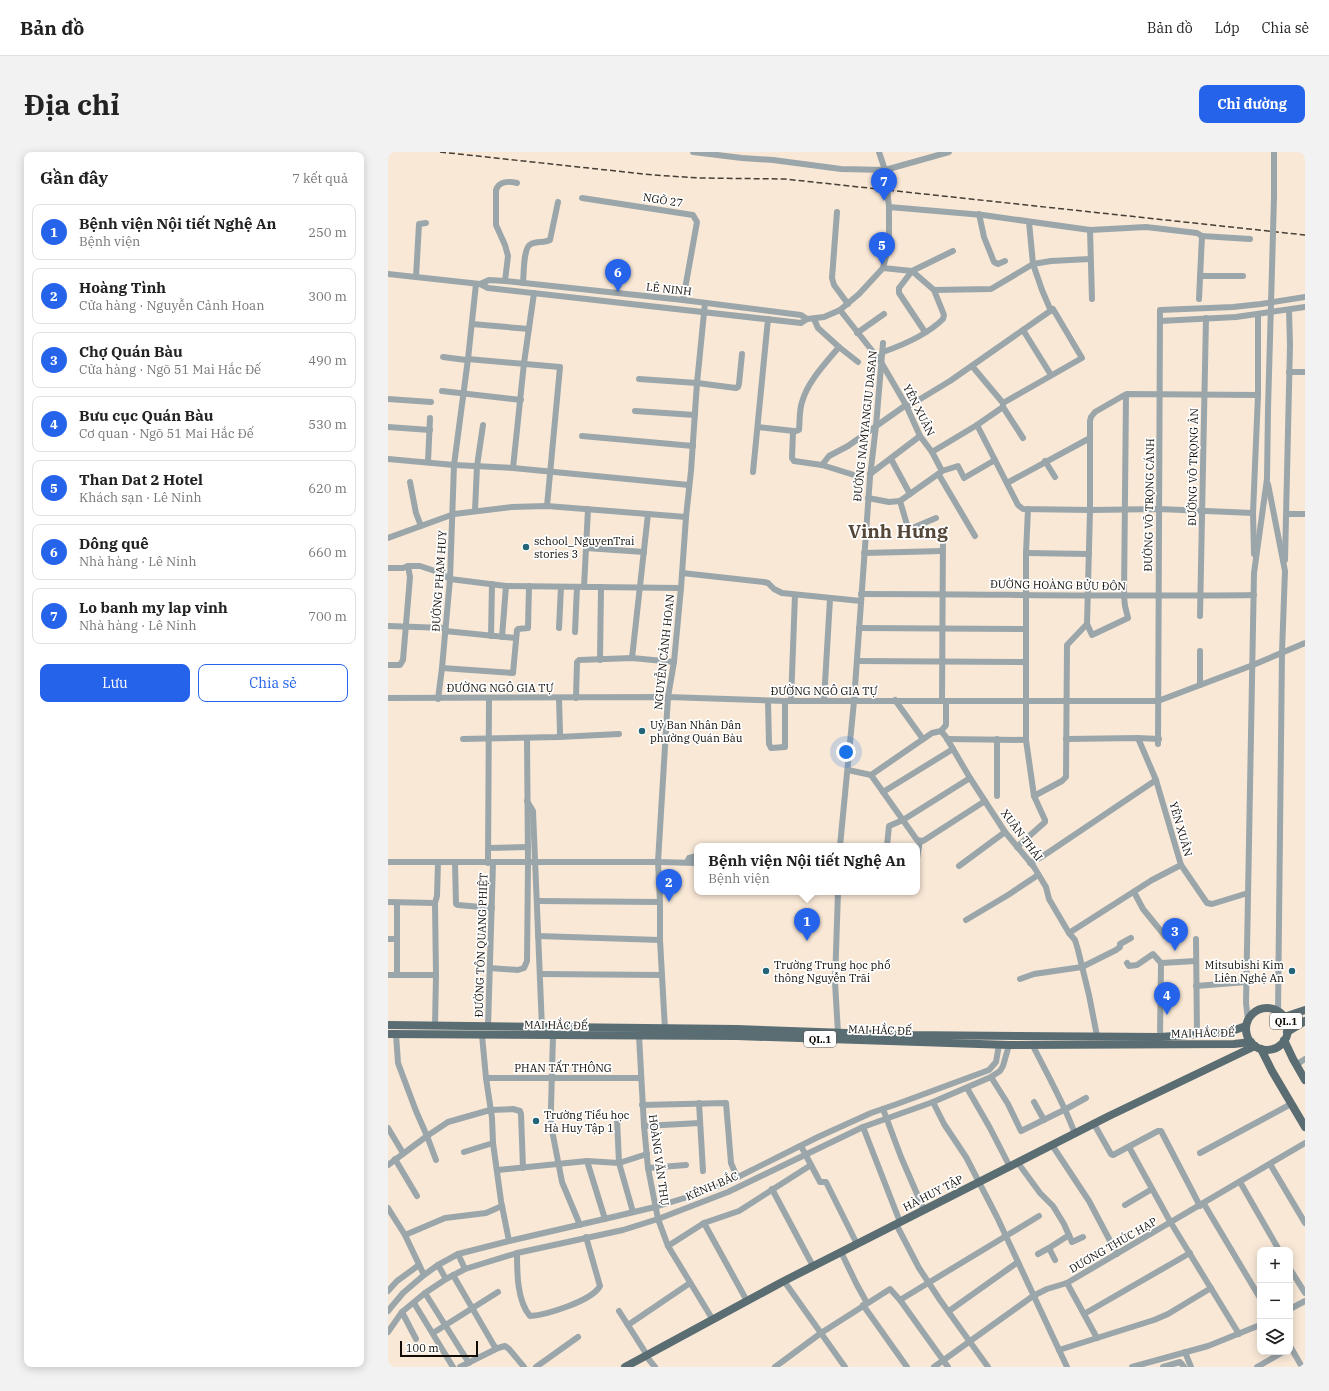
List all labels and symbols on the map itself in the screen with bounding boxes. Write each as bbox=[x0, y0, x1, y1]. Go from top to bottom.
pin: 7 bbox=[871, 168, 897, 201]
street label: NGÕ 27 bbox=[642, 190, 684, 210]
pin: 5 bbox=[869, 232, 895, 265]
pin: 6 bbox=[605, 259, 631, 292]
street label: LÊ NINH bbox=[646, 280, 693, 298]
street label: ĐƯỜNG NAMYANGJU DASAN bbox=[849, 349, 880, 502]
street label: YÊN XUÂN bbox=[900, 382, 938, 439]
street label: ĐƯỜNG VÕ TRỌNG ÂN bbox=[1184, 408, 1201, 526]
street label: ĐƯỜNG VÕ TRỌNG CÁNH bbox=[1140, 438, 1157, 572]
district label: Vinh Hưng bbox=[848, 519, 948, 543]
street label: ĐƯỜNG PHẠM HUY bbox=[427, 530, 450, 632]
place label: school_NguyenTrai stories 3 bbox=[534, 534, 635, 561]
marker: school_NguyenTrai stories 3 bbox=[521, 542, 531, 552]
street label: ĐƯỜNG HOÀNG BỬU ĐÔN bbox=[990, 576, 1127, 593]
street label: NGUYỄN CẢNH HOAN bbox=[650, 593, 677, 711]
street label: ĐƯỜNG NGÔ GIA TỰ bbox=[447, 680, 553, 695]
street label: ĐƯỜNG NGÔ GIA TỰ bbox=[771, 683, 877, 698]
place label: Uỷ Ban Nhân Dân phường Quán Bàu bbox=[650, 718, 743, 745]
marker: Uỷ Ban Nhân Dân phường Quán Bàu bbox=[637, 726, 647, 736]
your location bbox=[836, 742, 856, 762]
street label: YÊN XUÂN bbox=[1166, 800, 1196, 858]
street label: XUÂN THÁI bbox=[998, 806, 1046, 864]
pin: 2 bbox=[656, 869, 682, 902]
street label: ĐƯỜNG TÔN QUANG PHIỆT bbox=[470, 872, 491, 1018]
pin: 1 bbox=[794, 908, 820, 941]
pin: 3 bbox=[1162, 918, 1188, 951]
place label: Trường Trung học phổ thông Nguyễn Trãi bbox=[774, 958, 890, 985]
place label: Mitsubishi Kim Liên Nghệ An bbox=[1205, 958, 1285, 985]
marker: Trường Trung học phổ thông Nguyễn Trãi bbox=[761, 966, 771, 976]
marker: Mitsubishi Kim Liên Nghệ An bbox=[1287, 966, 1297, 976]
pin: 4 bbox=[1154, 982, 1180, 1015]
road number: QL.1 bbox=[1270, 1013, 1302, 1029]
street label: MAI HẮC ĐẾ bbox=[524, 1015, 588, 1033]
street label: MAI HẮC ĐẾ bbox=[848, 1020, 912, 1038]
street label: MAI HẮC ĐẾ bbox=[1171, 1023, 1235, 1041]
road number: QL.1 bbox=[804, 1031, 836, 1047]
street label: PHAN TẤT THÔNG bbox=[514, 1059, 612, 1075]
place label: Trường Tiểu học Hà Huy Tập 1 bbox=[544, 1108, 630, 1135]
street label: HOÀNG VĂN THỤ bbox=[646, 1113, 672, 1207]
marker: Trường Tiểu học Hà Huy Tập 1 bbox=[531, 1116, 541, 1126]
street label: KÊNH BẮC bbox=[683, 1168, 741, 1203]
street label: HÀ HUY TẬP bbox=[900, 1172, 966, 1214]
street label: DƯƠNG THÚC HẠP bbox=[1066, 1214, 1160, 1276]
scale bar bbox=[400, 1339, 478, 1358]

